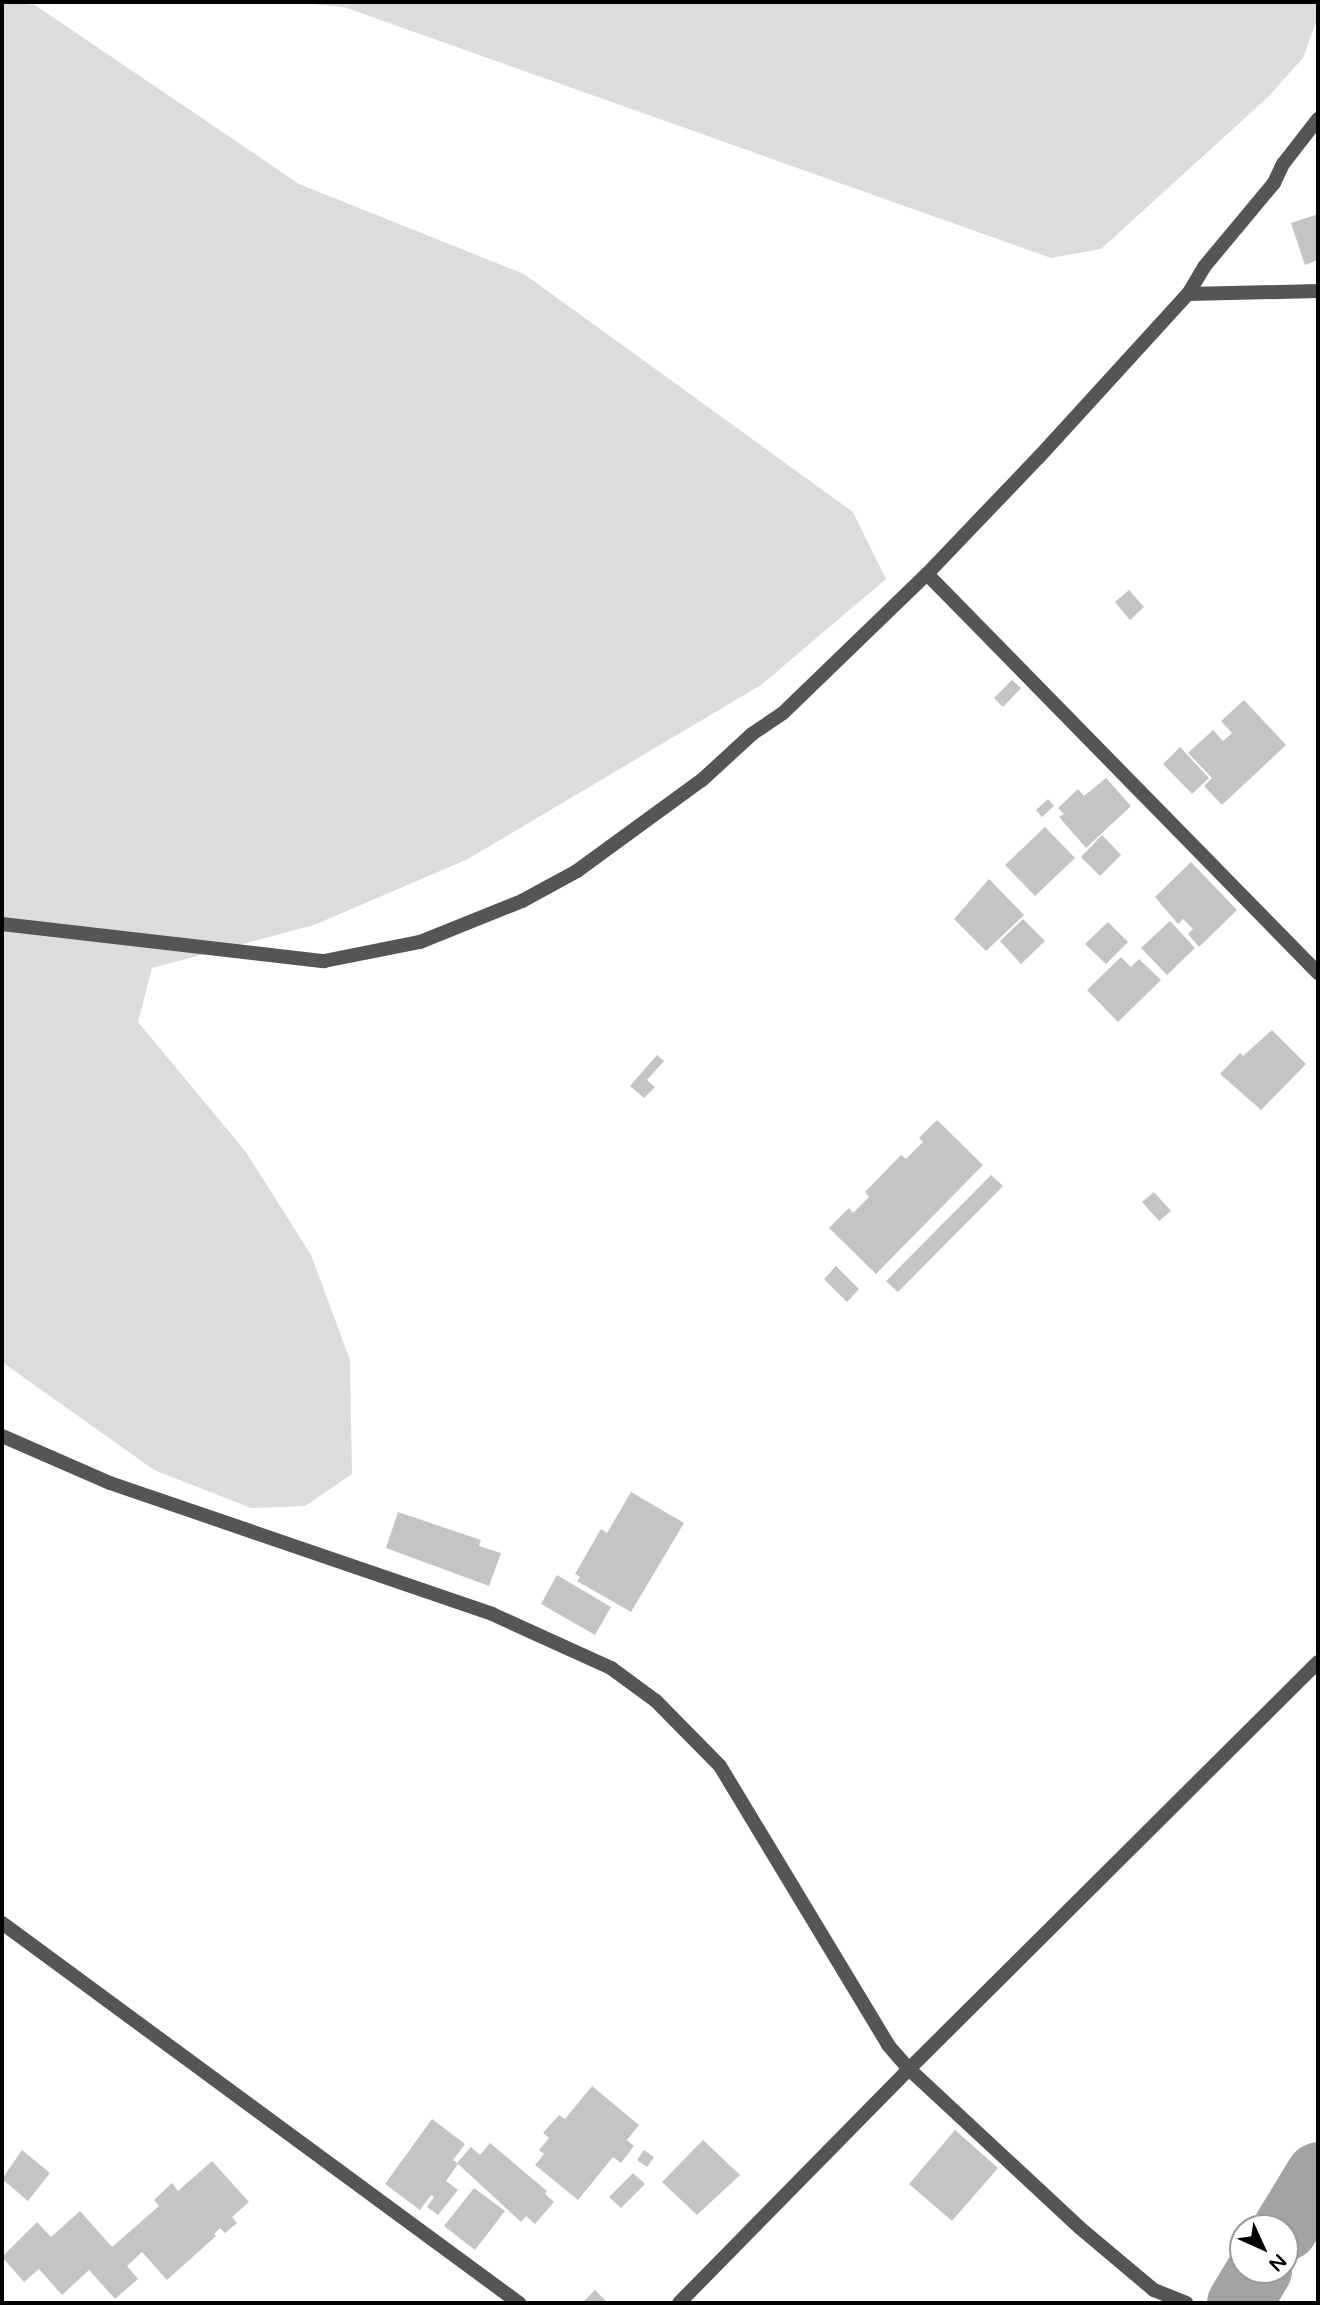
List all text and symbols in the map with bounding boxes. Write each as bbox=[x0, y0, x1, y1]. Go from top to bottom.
north arrow bbox=[1229, 2214, 1299, 2284]
text: N bbox=[1264, 2249, 1291, 2276]

